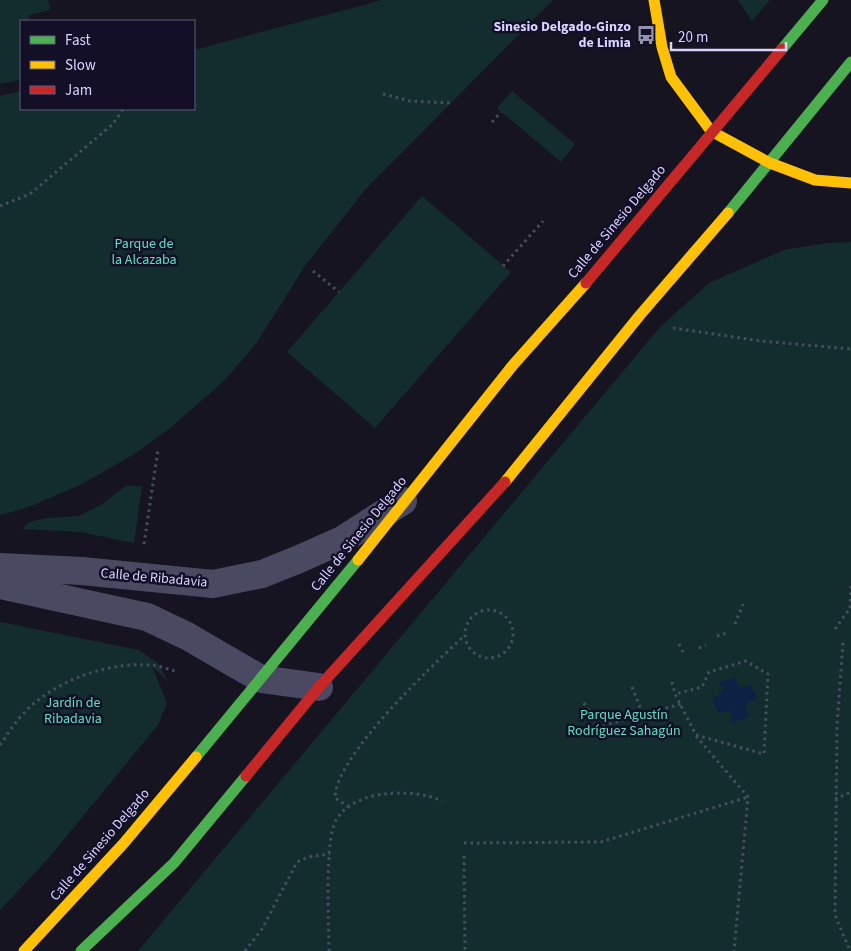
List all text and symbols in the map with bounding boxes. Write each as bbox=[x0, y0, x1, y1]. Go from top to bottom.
place label: Sinesio Delgado-Ginzo de Limia bbox=[493, 17, 631, 53]
legend bbox=[20, 20, 195, 110]
scale bar bbox=[671, 20, 786, 52]
bus stop icon: Sinesio Delgado-Ginzo de Limia bbox=[635, 24, 657, 46]
text: 20 m bbox=[678, 27, 708, 48]
text: Fast bbox=[65, 30, 91, 51]
text: Slow bbox=[65, 55, 96, 76]
text: Jam bbox=[65, 80, 92, 101]
street label: Calle de Sinesio Delgado bbox=[563, 161, 671, 283]
park label: Parque de la Alcazaba bbox=[111, 234, 177, 270]
street label: Calle de Sinesio Delgado bbox=[306, 472, 412, 596]
street label: Calle de Ribadavia bbox=[100, 563, 208, 593]
park label: Jardín de Ribadavia bbox=[44, 693, 102, 729]
park label: Parque Agustín Rodríguez Sahagún bbox=[567, 705, 681, 741]
street label: Calle de Sinesio Delgado bbox=[46, 784, 154, 906]

